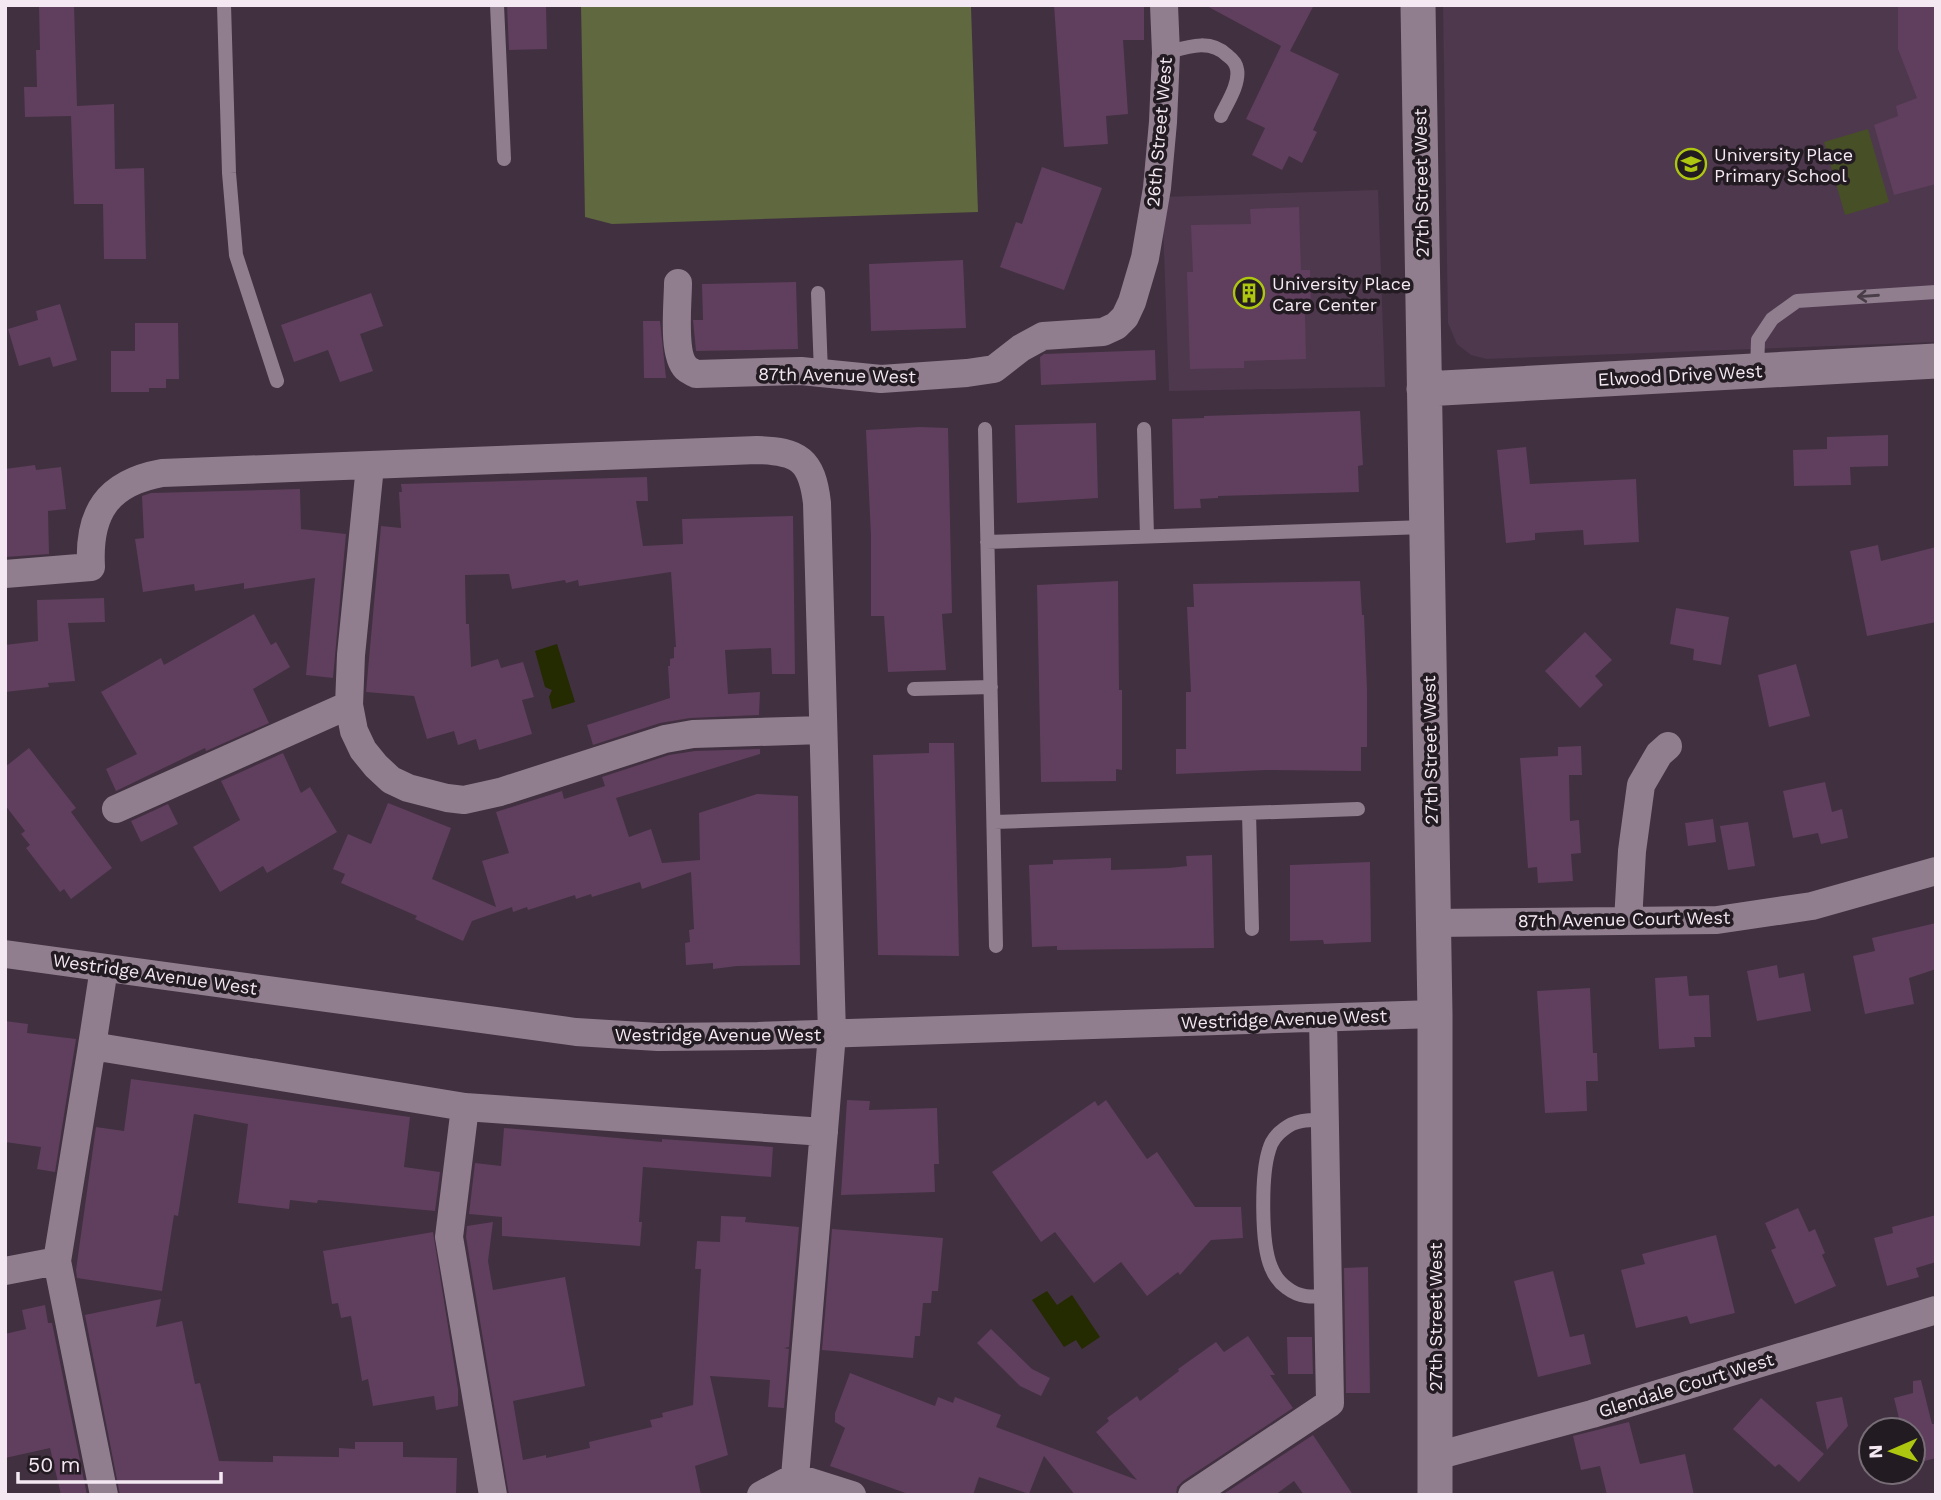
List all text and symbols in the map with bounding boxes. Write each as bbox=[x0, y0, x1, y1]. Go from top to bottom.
street label: 26th Street West bbox=[1142, 56, 1176, 208]
street label: 27th Street West bbox=[1409, 108, 1433, 258]
place label: University Place Primary School bbox=[1714, 144, 1853, 186]
school or university icon: University Place Primary School bbox=[1674, 147, 1708, 181]
place label: University Place Care Center bbox=[1272, 273, 1411, 315]
building icon: University Place Care Center bbox=[1232, 276, 1266, 310]
one-way arrow bbox=[1857, 290, 1879, 303]
street label: Elwood Drive West bbox=[1597, 360, 1763, 390]
street label: 87th Avenue West bbox=[758, 363, 917, 387]
street label: 27th Street West bbox=[1418, 675, 1442, 825]
street label: 87th Avenue Court West bbox=[1517, 907, 1731, 931]
street label: Westridge Avenue West bbox=[51, 949, 259, 999]
street label: Westridge Avenue West bbox=[1181, 1005, 1388, 1033]
street label: Westridge Avenue West bbox=[615, 1024, 822, 1045]
street label: 27th Street West bbox=[1425, 1242, 1446, 1392]
street label: Glendale Court West bbox=[1596, 1348, 1777, 1422]
north arrow bbox=[1857, 1416, 1927, 1486]
scale bar bbox=[18, 1440, 220, 1484]
text: N bbox=[1864, 1444, 1887, 1459]
text: 50 m bbox=[28, 1452, 80, 1477]

